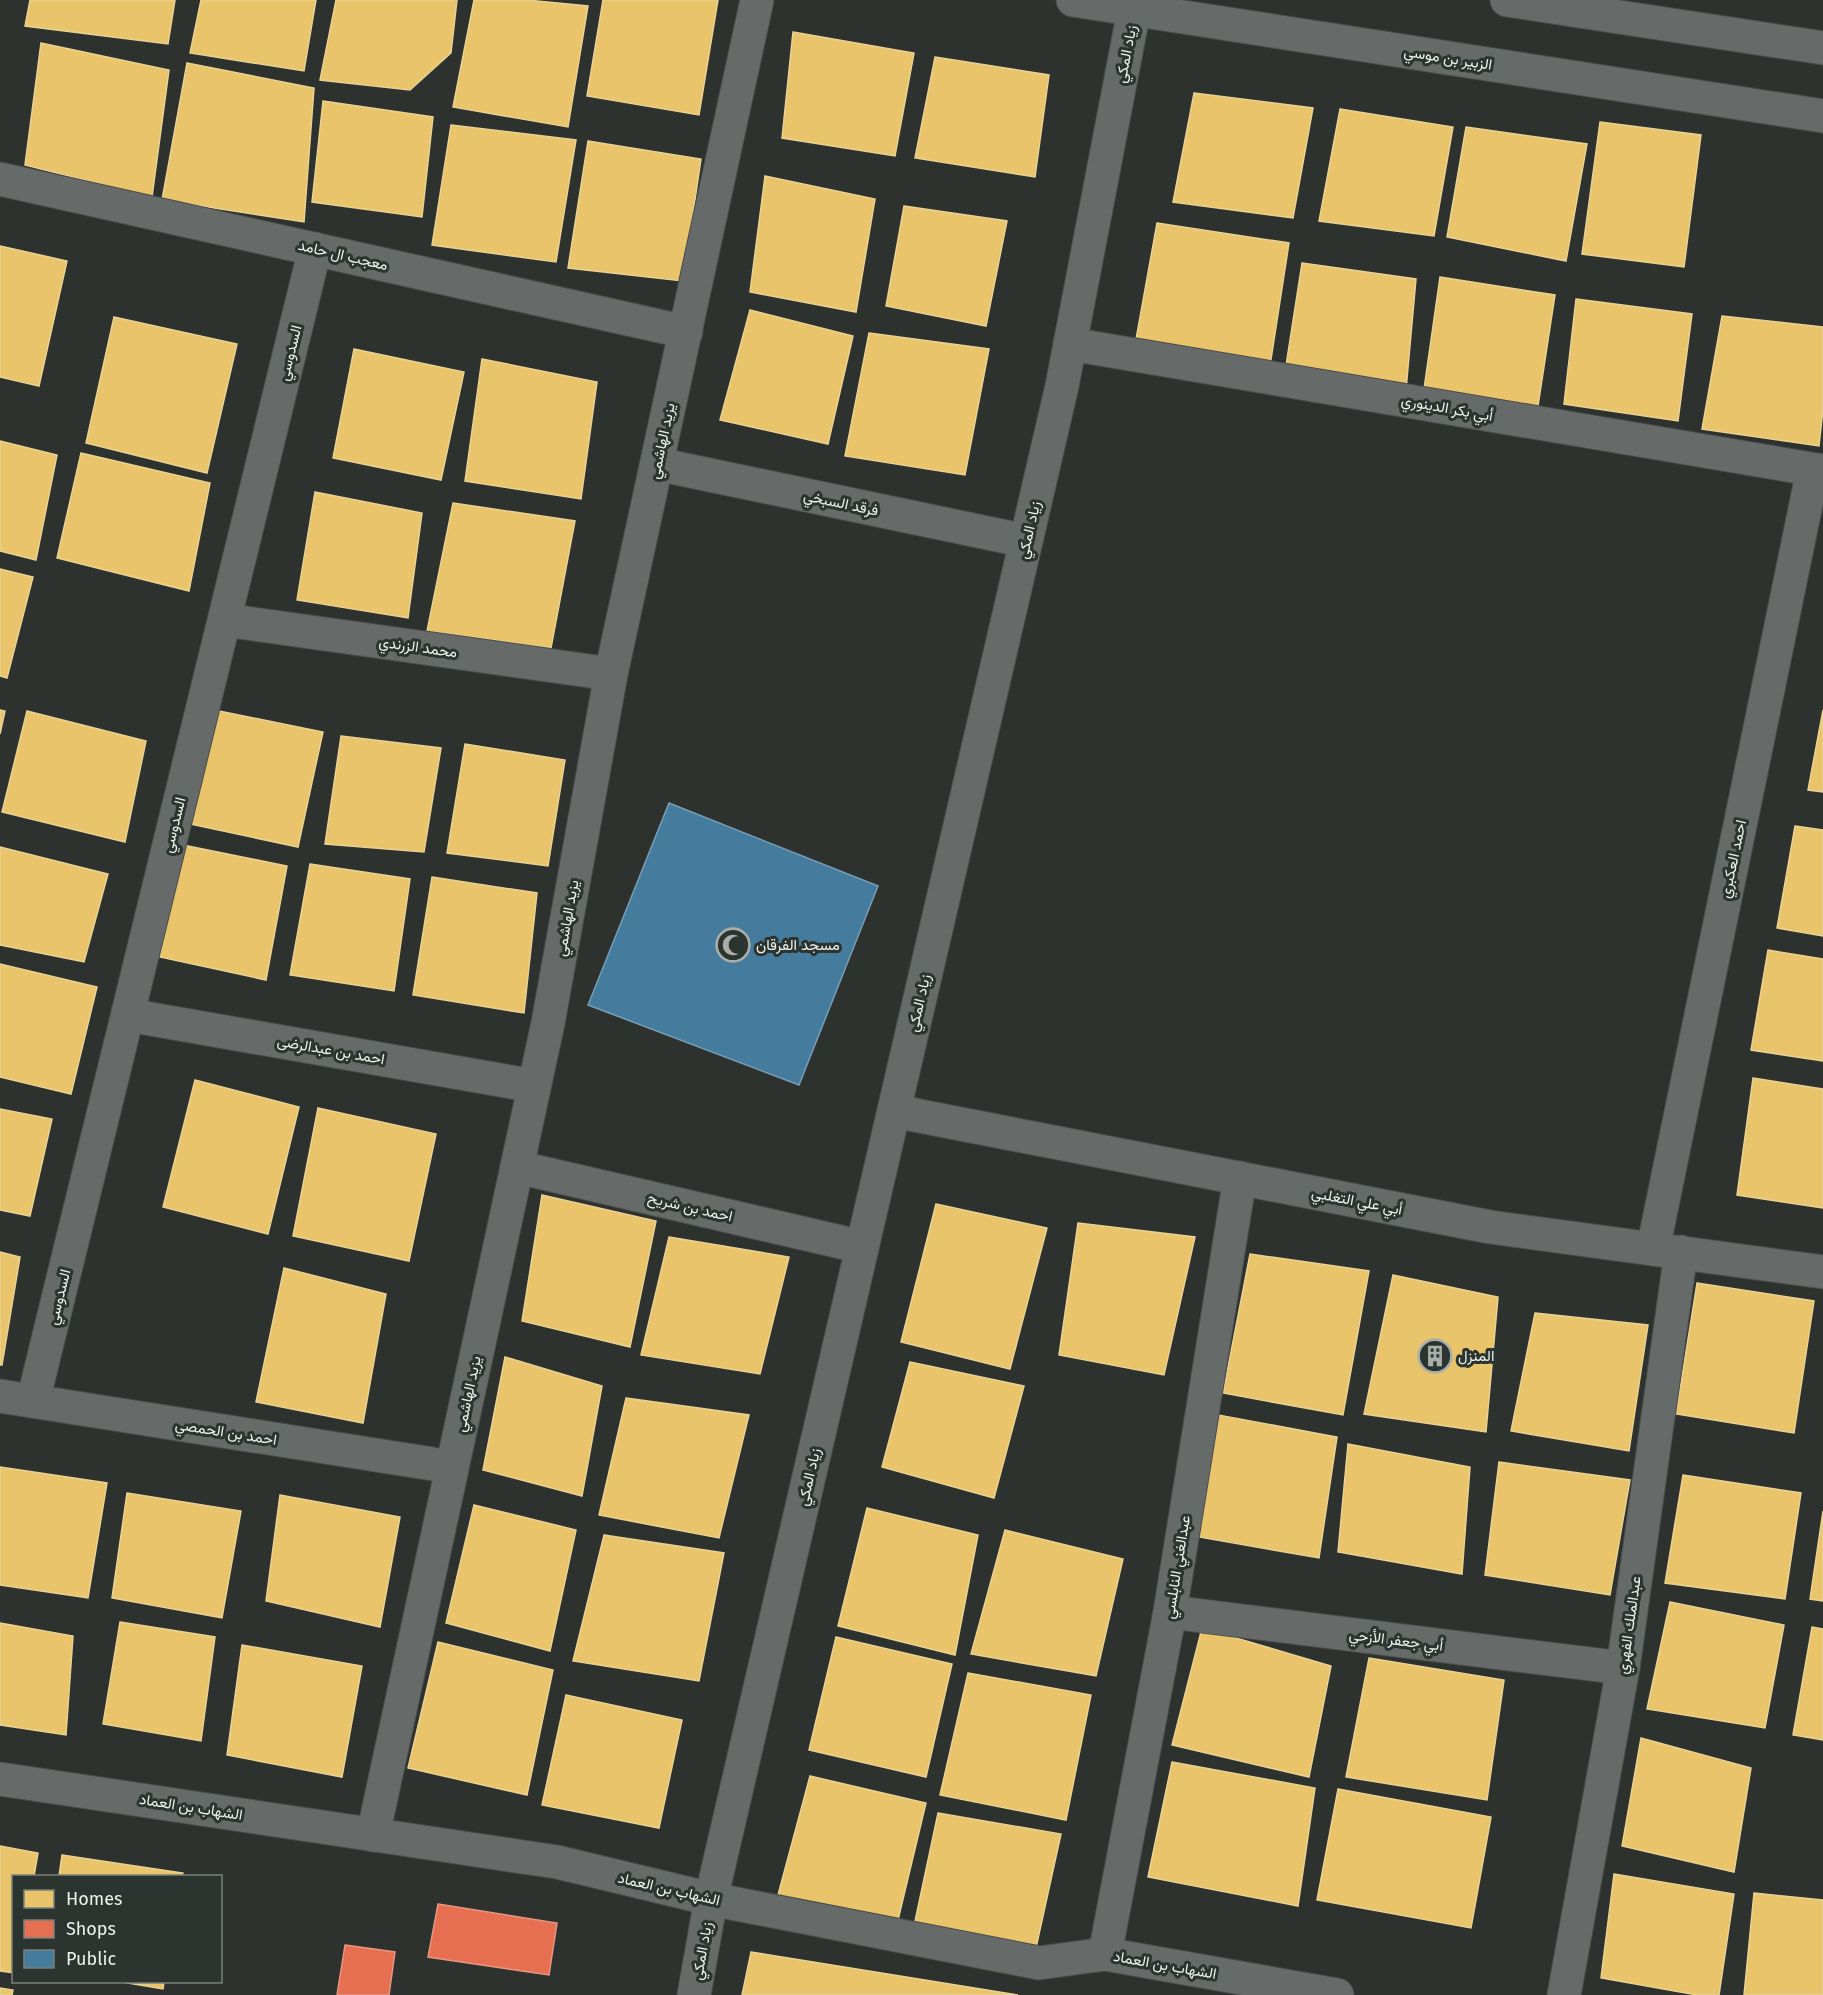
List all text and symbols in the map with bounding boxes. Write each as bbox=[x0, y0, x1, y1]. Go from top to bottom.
street label: زياد المكي bbox=[1112, 23, 1144, 85]
street label: الزبير بن موسي bbox=[1402, 42, 1493, 78]
street label: معجب ال حامد bbox=[296, 236, 390, 274]
street label: السدوسي bbox=[274, 323, 309, 384]
street label: أبي بكر الدينوري bbox=[1399, 391, 1495, 429]
street label: يزيد الهاشمي bbox=[645, 401, 683, 481]
street label: فرقد السبخي bbox=[801, 486, 880, 524]
street label: زياد المكي bbox=[1014, 499, 1048, 562]
street label: محمد الزرندي bbox=[377, 633, 458, 665]
street label: السدوسي bbox=[158, 795, 193, 856]
street label: احمد العكبري bbox=[1716, 818, 1754, 901]
street label: يزيد الهاشمي bbox=[551, 878, 587, 958]
mosque icon: مسجد الفرقان bbox=[715, 927, 751, 963]
place label: مسجد الفرقان bbox=[756, 936, 840, 954]
street label: زياد المكي bbox=[904, 972, 938, 1035]
street label: احمد بن عبدالرضى bbox=[276, 1032, 386, 1069]
street label: أبي علي التغلبي bbox=[1309, 1183, 1404, 1223]
street label: احمد بن شريح bbox=[645, 1188, 734, 1227]
street label: السدوسي bbox=[43, 1267, 78, 1328]
building icon: المنزل bbox=[1417, 1338, 1453, 1374]
place label: المنزل bbox=[1458, 1347, 1494, 1365]
street label: يزيد الهاشمي bbox=[451, 1354, 489, 1434]
street label: احمد بن الحمصي bbox=[173, 1415, 278, 1453]
street label: زياد المكي bbox=[794, 1446, 828, 1509]
street label: عبدالغني النابلسي bbox=[1160, 1514, 1198, 1621]
street label: عبدالملك الفهري bbox=[1613, 1575, 1649, 1676]
street label: أبي جعفر الأزحي bbox=[1347, 1625, 1445, 1659]
street label: الشهاب بن العماد bbox=[138, 1790, 244, 1825]
street label: الشهاب بن العماد bbox=[616, 1869, 722, 1910]
legend bbox=[12, 1875, 222, 1983]
text: Homes bbox=[66, 1888, 122, 1910]
text: Shops bbox=[66, 1918, 116, 1940]
street label: زياد المكي bbox=[688, 1921, 720, 1982]
street label: الشهاب بن العماد bbox=[1112, 1947, 1218, 1984]
text: Public bbox=[66, 1948, 116, 1970]

